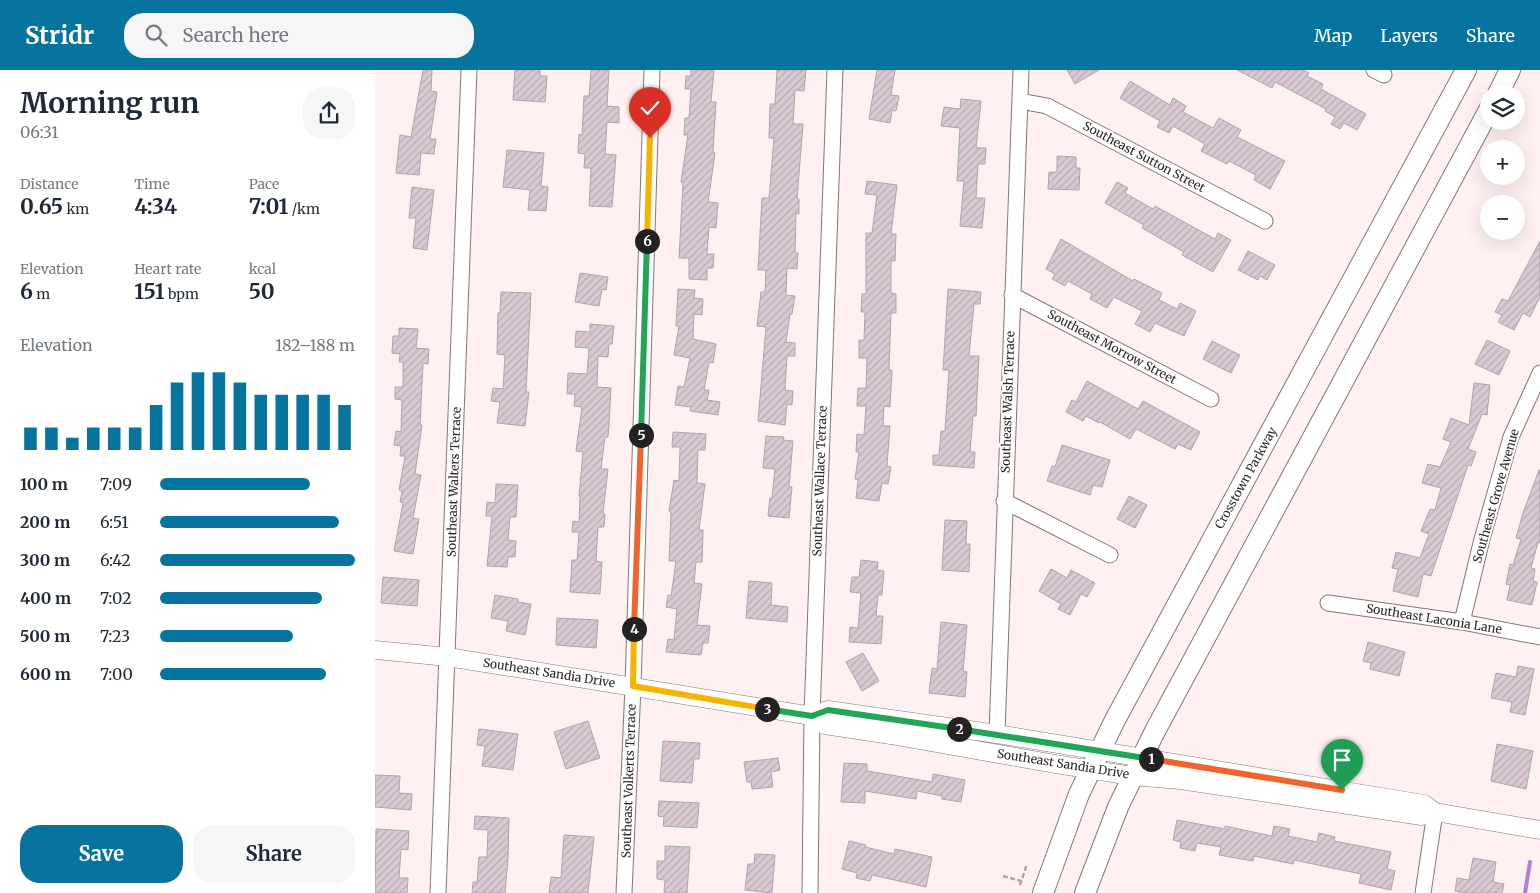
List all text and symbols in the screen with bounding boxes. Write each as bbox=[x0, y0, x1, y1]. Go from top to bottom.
search box bbox=[124, 13, 474, 58]
text: Stridr bbox=[25, 20, 94, 51]
icon: search bbox=[142, 21, 170, 49]
text: Search here bbox=[182, 23, 289, 47]
text: Map bbox=[1314, 24, 1352, 47]
text: Layers bbox=[1380, 24, 1438, 47]
text: Share bbox=[1466, 24, 1515, 47]
text: Morning run bbox=[20, 85, 199, 121]
map controls bbox=[1480, 85, 1525, 240]
button: layers bbox=[1480, 85, 1525, 130]
button: share bbox=[303, 87, 355, 139]
pin bbox=[629, 87, 671, 138]
icon: check bbox=[636, 94, 664, 122]
street label: Southeast Sutton Street bbox=[1081, 118, 1208, 195]
text: 06:31 bbox=[20, 122, 59, 142]
button: + bbox=[1480, 140, 1525, 185]
text: Distance bbox=[20, 175, 79, 193]
text: Time bbox=[134, 175, 170, 193]
text: Pace bbox=[249, 175, 279, 193]
text: 0.65 bbox=[20, 193, 63, 220]
text: 4:34 bbox=[134, 193, 177, 220]
text: 7:01 bbox=[249, 193, 288, 220]
button: − bbox=[1480, 195, 1525, 240]
text: km bbox=[63, 200, 89, 218]
text: /km bbox=[288, 200, 320, 218]
pin: 6 bbox=[635, 228, 659, 254]
text: 6 bbox=[643, 232, 652, 250]
text: Elevation bbox=[20, 260, 84, 278]
text: Heart rate bbox=[134, 260, 201, 278]
text: kcal bbox=[249, 260, 276, 278]
text: 6 bbox=[20, 278, 33, 305]
text: 151 bbox=[134, 278, 165, 305]
text: 50 bbox=[249, 278, 275, 305]
text: m bbox=[33, 285, 50, 303]
text: bpm bbox=[165, 285, 199, 303]
street label: Southeast Morrow Street bbox=[1045, 306, 1180, 387]
street label: Southeast Walsh Terrace bbox=[998, 331, 1017, 473]
text: Elevation bbox=[20, 335, 93, 355]
text: 182–188 m bbox=[275, 335, 355, 355]
street label: Southeast Wallace Terrace bbox=[809, 405, 830, 557]
street label: Southeast Walters Terrace bbox=[443, 407, 464, 557]
pin: 5 bbox=[629, 422, 653, 448]
street label: Crosstown Parkway bbox=[1211, 424, 1280, 531]
text: 5 bbox=[637, 426, 646, 444]
street label: Southeast Grove Avenue bbox=[1469, 427, 1522, 565]
text: 100 m bbox=[20, 474, 68, 494]
text: 7:09 bbox=[100, 474, 132, 494]
text: 200 m bbox=[20, 512, 70, 532]
text: 6:51 bbox=[100, 512, 128, 532]
text: 300 m bbox=[20, 550, 70, 570]
text: 6:42 bbox=[100, 550, 131, 570]
text: 400 m bbox=[20, 588, 71, 608]
text: 7:02 bbox=[100, 588, 131, 608]
street label: Southeast Laconia Lane bbox=[1365, 600, 1503, 637]
pin: 4 bbox=[621, 616, 647, 642]
text: 4 bbox=[630, 620, 639, 638]
text: 500 m bbox=[20, 626, 70, 646]
text: 7:23 bbox=[100, 626, 130, 646]
street label: Southeast Sandia Drive bbox=[482, 655, 616, 690]
text: 600 m bbox=[20, 664, 71, 684]
text: 7:00 bbox=[100, 664, 133, 684]
pin: 3 bbox=[755, 696, 779, 722]
text: 3 bbox=[763, 700, 772, 718]
street label: Southeast Volkerts Terrace bbox=[618, 704, 639, 858]
pin: 2 bbox=[947, 716, 971, 742]
text: 2 bbox=[955, 720, 964, 738]
pin bbox=[1321, 739, 1363, 790]
street label: Southeast Sandia Drive bbox=[996, 746, 1130, 781]
pin: 1 bbox=[1139, 746, 1163, 772]
icon: arrive bbox=[1328, 746, 1356, 774]
text: 1 bbox=[1148, 750, 1155, 768]
button: Save bbox=[20, 825, 183, 883]
button: Share bbox=[193, 825, 355, 883]

